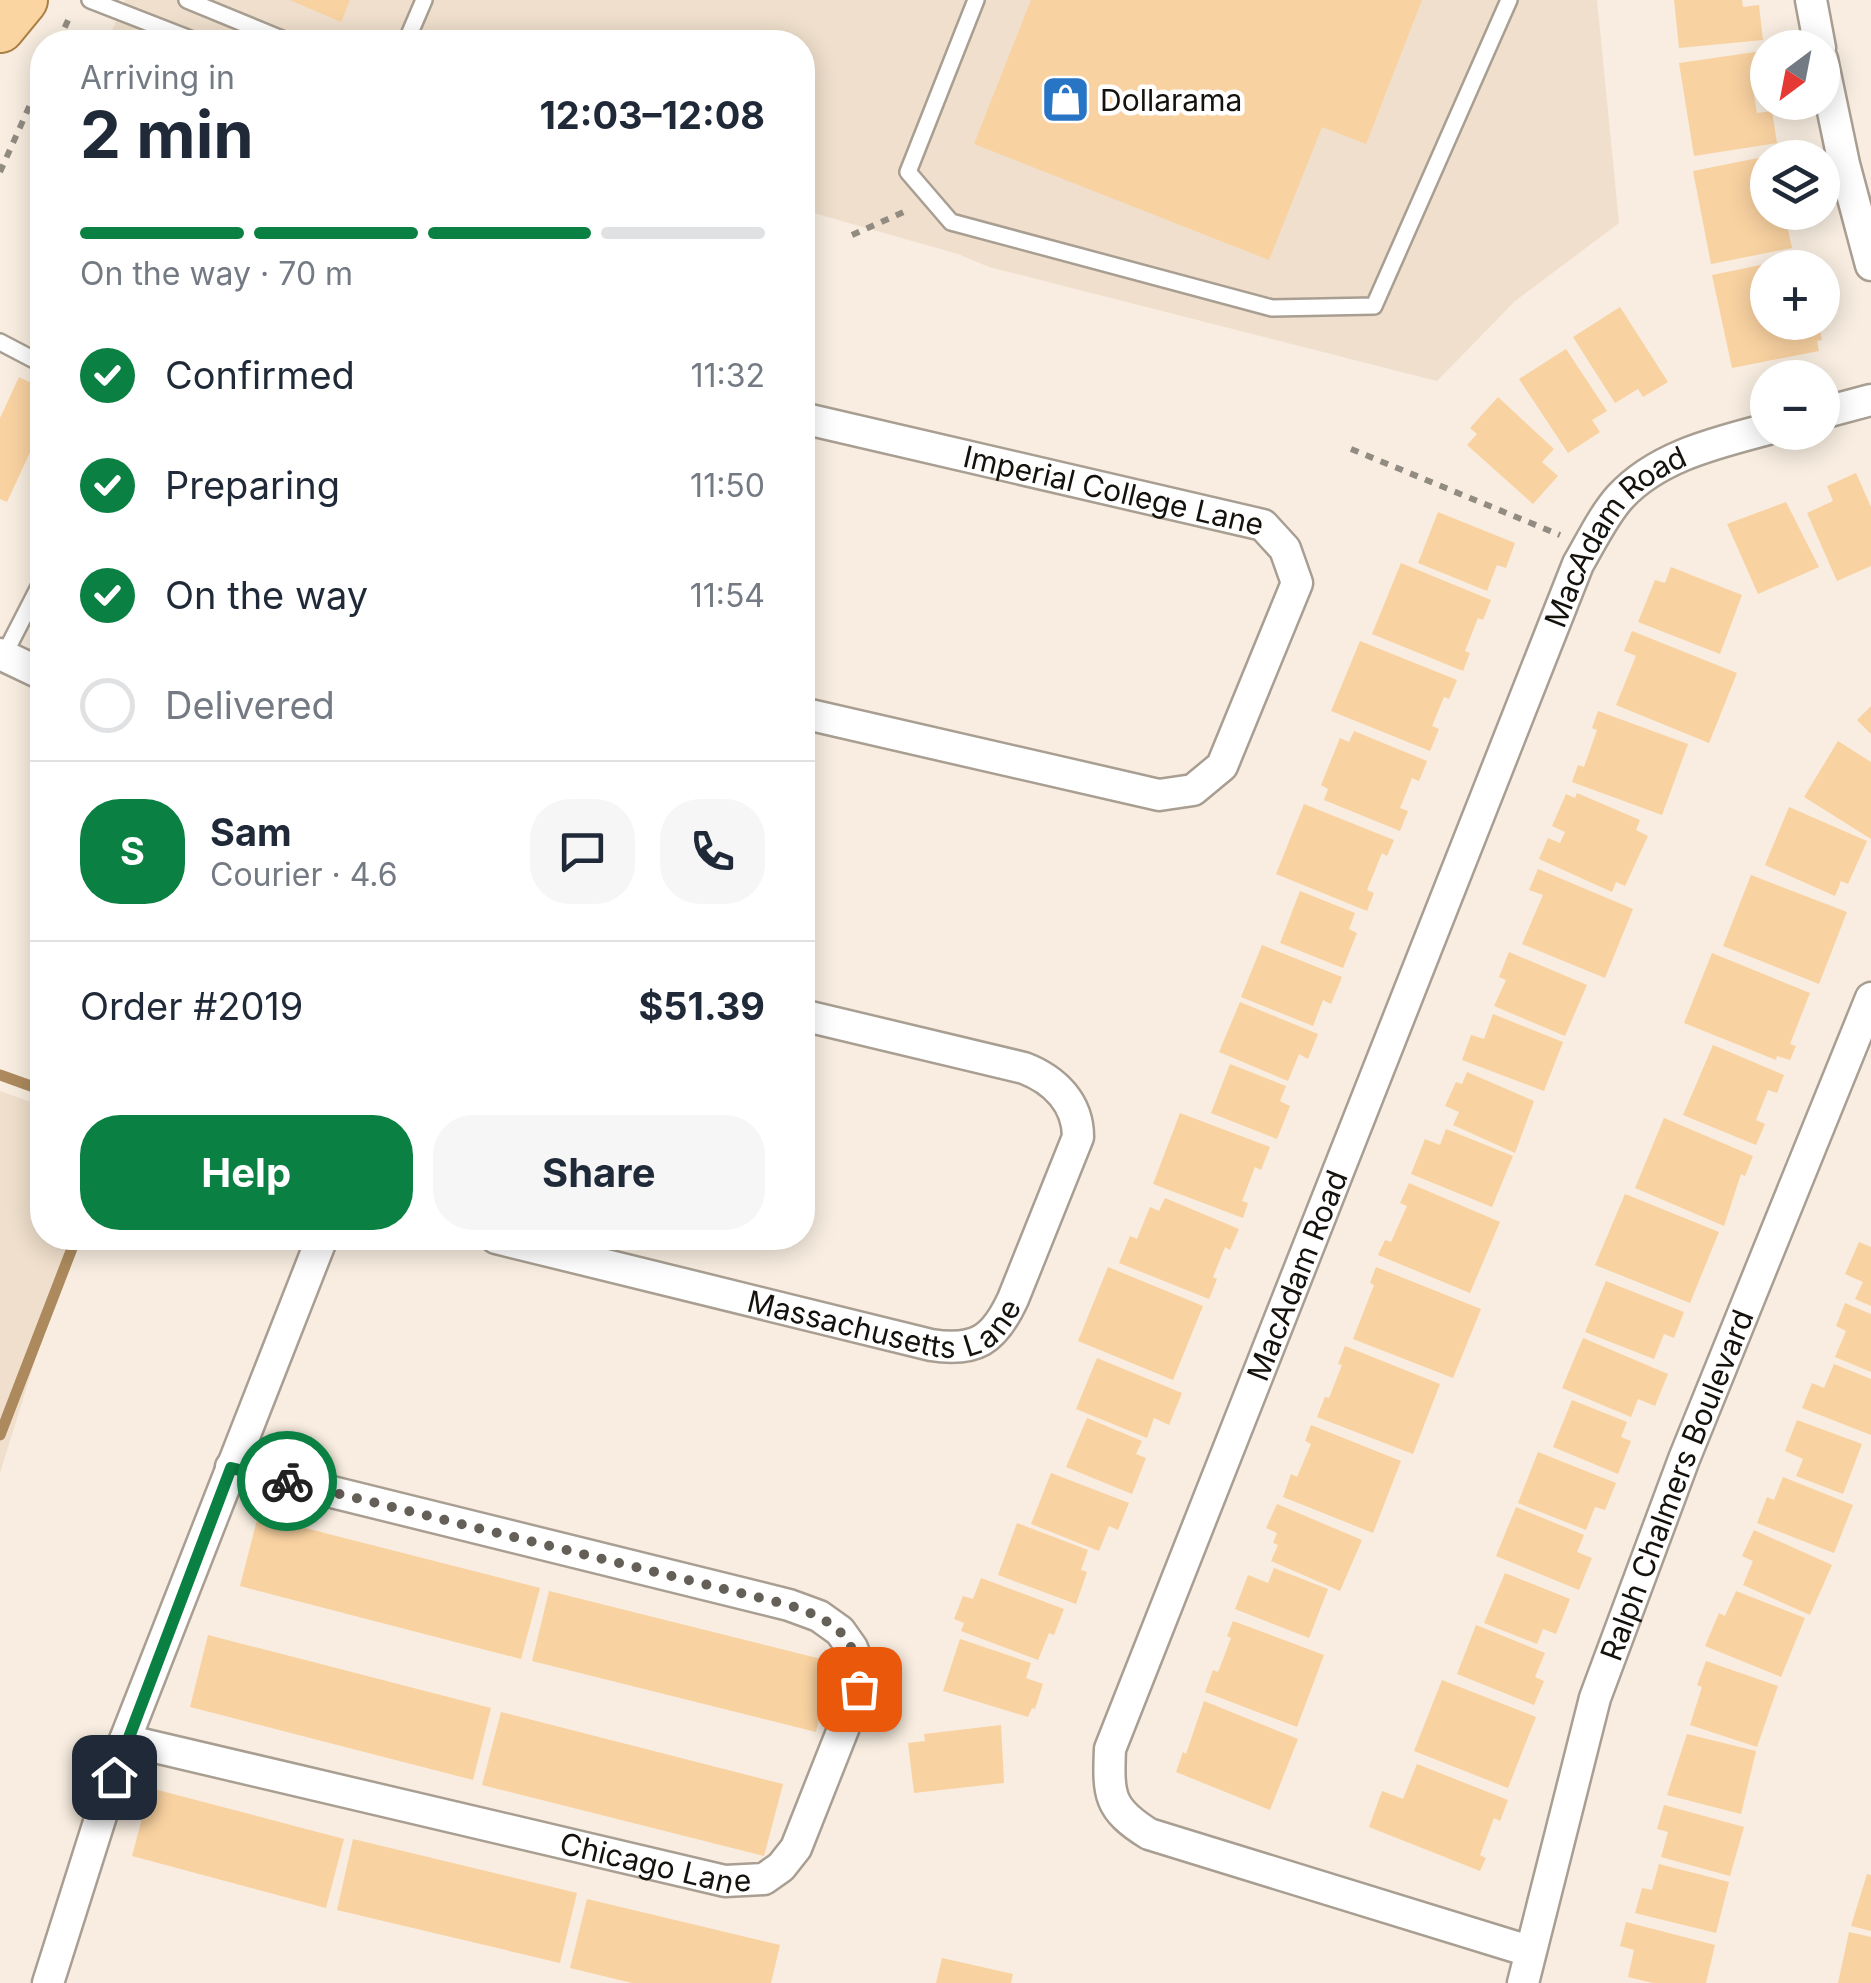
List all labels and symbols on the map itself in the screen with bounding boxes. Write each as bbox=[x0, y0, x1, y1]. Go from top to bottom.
north arrow bbox=[1750, 30, 1840, 120]
shop icon: Dollarama bbox=[1039, 74, 1091, 126]
place label: Dollarama bbox=[1100, 82, 1242, 118]
street label: Imperial College Lane bbox=[960, 438, 1267, 543]
street label: MacAdam Road bbox=[1537, 438, 1692, 632]
street label: MacAdam Road bbox=[1239, 1165, 1355, 1386]
street label: Massachusetts Lane bbox=[729, 1269, 1021, 1315]
text: Massachusetts Lane bbox=[744, 1283, 1028, 1365]
street label: Ralph Chalmers Boulevard bbox=[1593, 1304, 1761, 1666]
courier bbox=[237, 1431, 337, 1531]
pin bbox=[817, 1647, 902, 1732]
pin bbox=[72, 1735, 157, 1820]
street label: Chicago Lane bbox=[556, 1825, 752, 1901]

